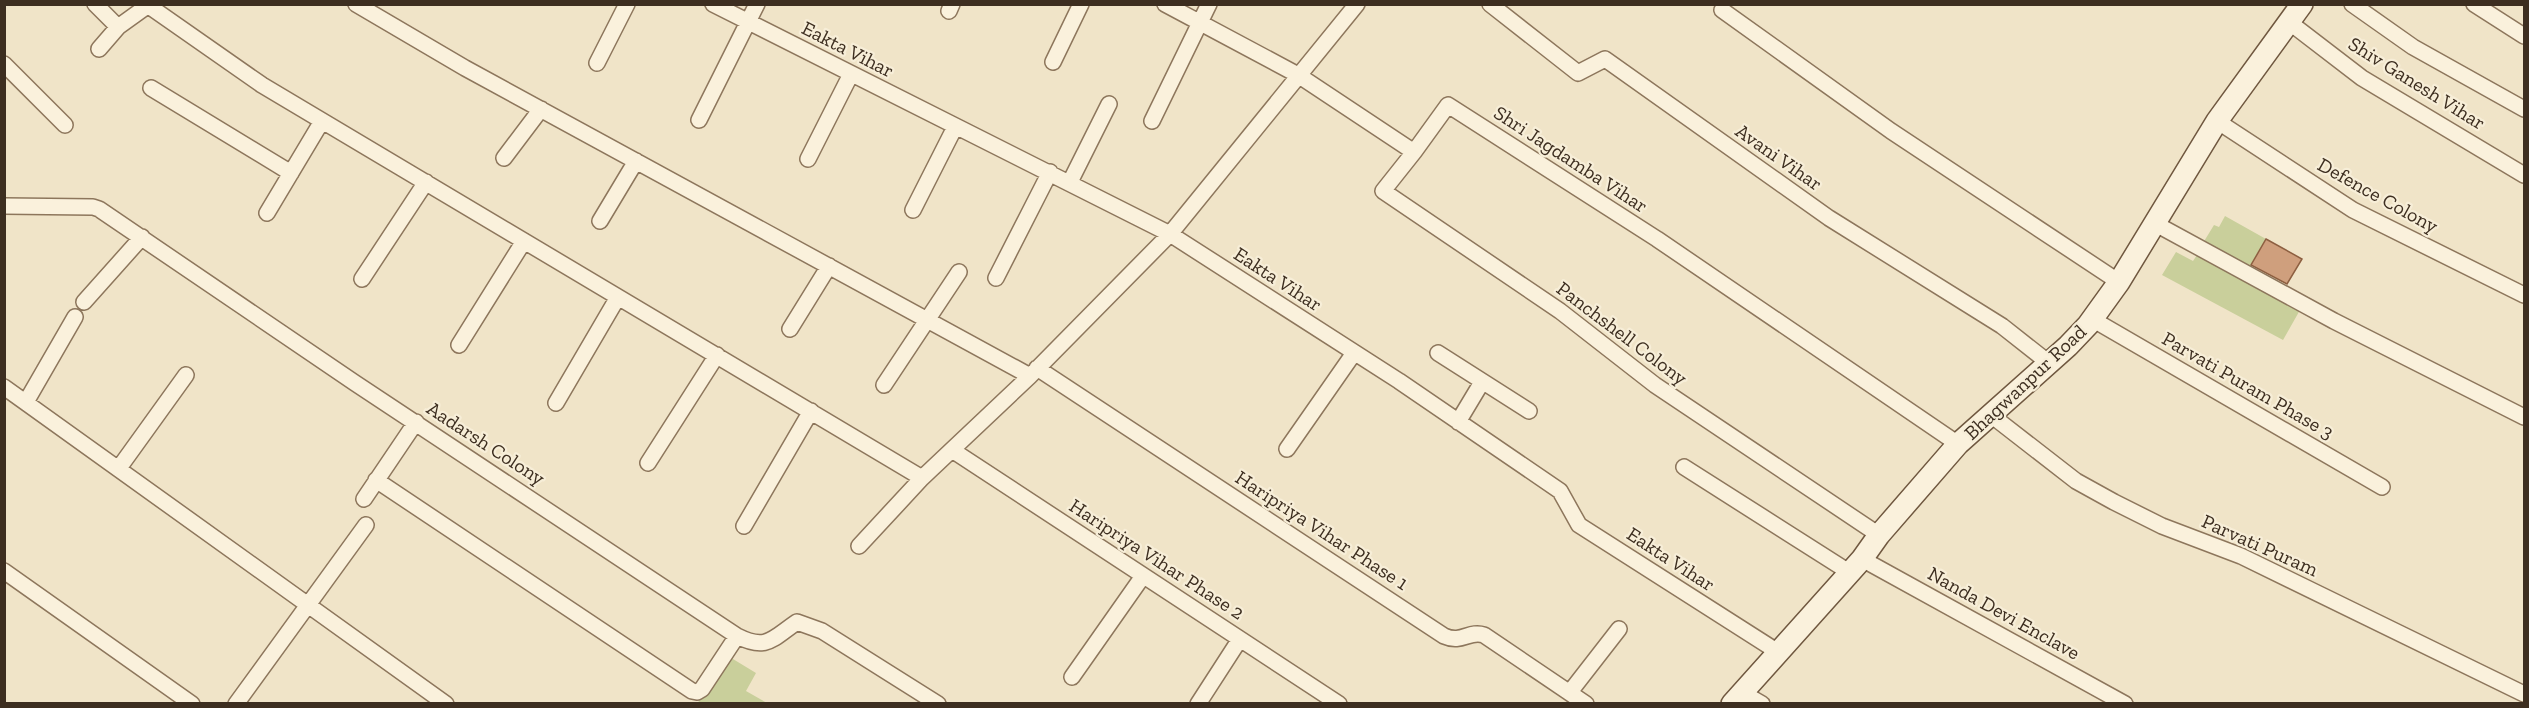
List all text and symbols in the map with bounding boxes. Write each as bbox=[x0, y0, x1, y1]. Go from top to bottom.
street label: Eakta Vihar bbox=[798, 16, 898, 82]
street label: Shiv Ganesh Vihar bbox=[2344, 31, 2490, 135]
street label: Shri Jagdamba Vihar bbox=[1490, 100, 1652, 218]
street label: Avani Vihar bbox=[1731, 118, 1827, 196]
street label: Defence Colony bbox=[2314, 152, 2443, 238]
street label: Eakta Vihar bbox=[1229, 242, 1327, 316]
street label: Panchshell Colony bbox=[1552, 276, 1693, 390]
street label: Bhagwanpur Road bbox=[1959, 319, 2091, 445]
street label: Parvati Puram Phase 3 bbox=[2158, 326, 2338, 444]
street label: Aadarsh Colony bbox=[422, 396, 550, 491]
street label: Haripriya Vihar Phase 1 bbox=[1231, 465, 1413, 595]
street label: Haripriya Vihar Phase 2 bbox=[1065, 493, 1249, 625]
street label: Parvati Puram bbox=[2198, 509, 2323, 582]
street label: Eakta Vihar bbox=[1622, 522, 1720, 596]
street label: Nanda Devi Enclave bbox=[1924, 561, 2084, 665]

